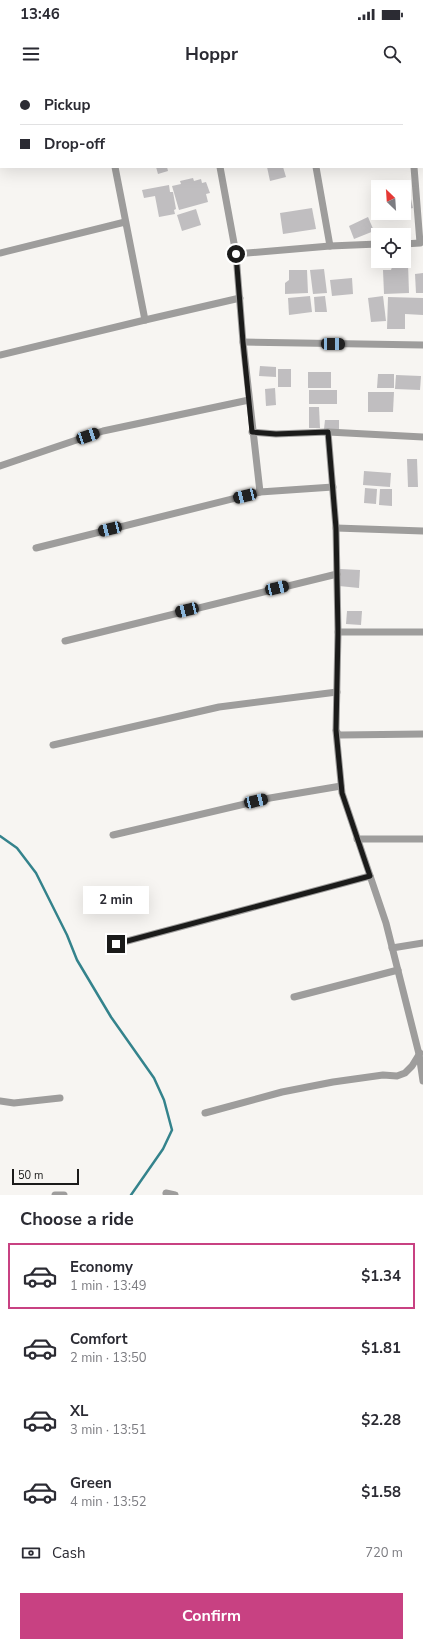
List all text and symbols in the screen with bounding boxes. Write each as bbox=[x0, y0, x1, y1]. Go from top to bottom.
text: 13:46 bbox=[20, 4, 60, 24]
text: Hoppr bbox=[185, 42, 238, 66]
icon: menu bbox=[20, 43, 42, 65]
icon: search bbox=[381, 43, 403, 65]
text: Pickup bbox=[44, 95, 90, 115]
text: Drop-off bbox=[44, 134, 105, 154]
north arrow bbox=[371, 180, 411, 220]
map controls bbox=[371, 180, 411, 268]
button: locate bbox=[371, 228, 411, 268]
route start bbox=[227, 245, 245, 263]
car bbox=[321, 338, 345, 350]
car bbox=[75, 426, 101, 446]
car bbox=[232, 487, 258, 505]
car bbox=[97, 520, 123, 538]
car bbox=[264, 579, 290, 597]
car bbox=[174, 601, 200, 619]
car bbox=[243, 792, 269, 810]
callout: 2 min bbox=[83, 886, 149, 914]
text: 2 min bbox=[99, 891, 133, 909]
route end bbox=[107, 935, 125, 953]
scale bar bbox=[12, 1167, 79, 1186]
text: 50 m bbox=[18, 1168, 43, 1183]
text: Choose a ride bbox=[20, 1207, 134, 1231]
text: Economy bbox=[70, 1257, 133, 1277]
icon: car bbox=[22, 1258, 58, 1294]
text: $1.34 bbox=[361, 1266, 401, 1286]
text: 1 min · 13:49 bbox=[70, 1277, 146, 1295]
text: Comfort bbox=[70, 1329, 127, 1349]
icon: car bbox=[22, 1330, 58, 1366]
text: $1.81 bbox=[361, 1338, 401, 1358]
text: 2 min · 13:50 bbox=[70, 1349, 146, 1367]
text: XL bbox=[70, 1401, 89, 1421]
icon: car bbox=[22, 1402, 58, 1438]
text: $2.28 bbox=[361, 1410, 401, 1430]
text: 3 min · 13:51 bbox=[70, 1421, 146, 1439]
text: Green bbox=[70, 1473, 112, 1493]
icon: car bbox=[22, 1474, 58, 1510]
text: $1.58 bbox=[361, 1482, 401, 1502]
text: 4 min · 13:52 bbox=[70, 1493, 146, 1511]
icon: cash bbox=[20, 1542, 42, 1564]
text: Cash bbox=[52, 1543, 86, 1563]
text: 720 m bbox=[365, 1544, 403, 1562]
button: Confirm bbox=[20, 1593, 403, 1639]

